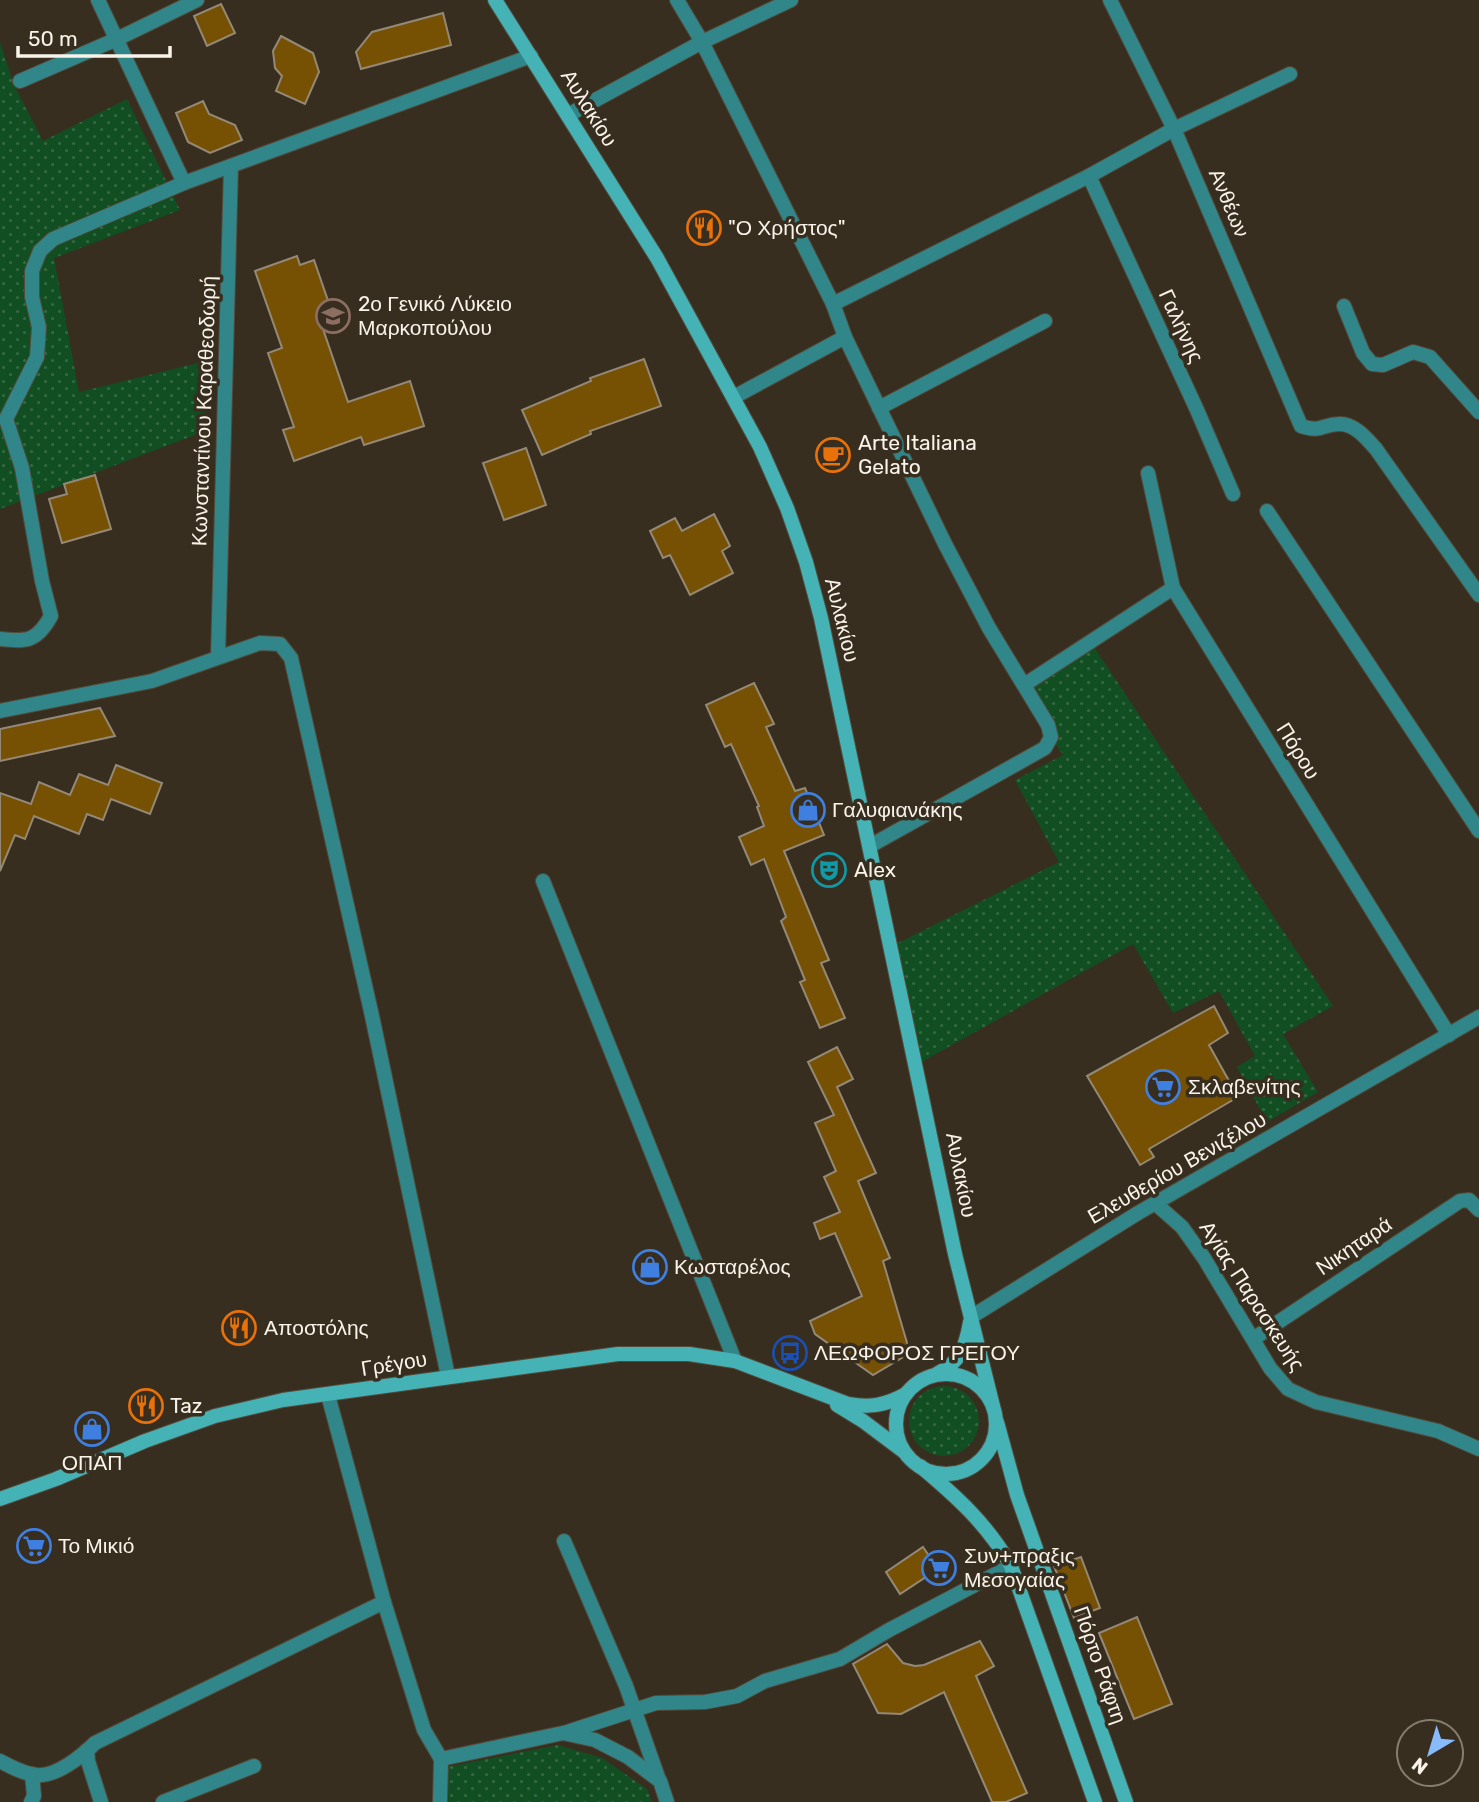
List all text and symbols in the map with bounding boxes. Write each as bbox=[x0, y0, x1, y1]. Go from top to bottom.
scale bar bbox=[18, 14, 170, 58]
text: 50 m bbox=[28, 26, 78, 51]
street label: Αυλακίου bbox=[556, 65, 623, 151]
street label: Ανθέων bbox=[1204, 165, 1255, 241]
restaurant icon: "Ο Χρήστος" bbox=[685, 209, 723, 247]
place label: "Ο Χρήστος" bbox=[728, 215, 846, 240]
street label: Κωνσταντίνου Καραθεοδωρή bbox=[186, 275, 221, 547]
street label: Γαλήνης bbox=[1154, 285, 1209, 367]
place label: 2ο Γενικό Λύκειο Μαρκοπούλου bbox=[358, 291, 512, 340]
school or university icon: 2ο Γενικό Λύκειο Μαρκοπούλου bbox=[314, 297, 352, 335]
place label: Arte Italiana Gelato bbox=[858, 430, 977, 479]
cafe icon: Arte Italiana Gelato bbox=[814, 436, 852, 474]
street label: Αυλακίου bbox=[820, 575, 865, 665]
street label: Πόρου bbox=[1271, 718, 1325, 784]
shop icon: Γαλυφιανάκης bbox=[789, 791, 827, 829]
place label: Γαλυφιανάκης bbox=[832, 797, 963, 822]
theatre icon: Alex bbox=[810, 851, 848, 889]
place label: Alex bbox=[854, 857, 896, 882]
supermarket icon: Σκλαβενίτης bbox=[1144, 1068, 1182, 1106]
place label: Σκλαβενίτης bbox=[1188, 1074, 1301, 1099]
street label: Ελευθερίου Βενιζέλου bbox=[1083, 1106, 1270, 1229]
street label: Αυλακίου bbox=[941, 1130, 982, 1220]
street label: Νικηταρά bbox=[1311, 1211, 1396, 1280]
street label: Αγίας Παρασκευής bbox=[1195, 1216, 1310, 1375]
shop icon: Κωσταρέλος bbox=[631, 1248, 669, 1286]
place label: Κωσταρέλος bbox=[674, 1254, 791, 1279]
restaurant icon: Αποστόλης bbox=[220, 1309, 258, 1347]
place label: Αποστόλης bbox=[264, 1315, 369, 1340]
bus stop icon: ΛΕΩΦΟΡΟΣ ΓΡΕΓΟΥ bbox=[771, 1334, 809, 1372]
place label: ΛΕΩΦΟΡΟΣ ΓΡΕΓΟΥ bbox=[814, 1340, 1020, 1365]
street label: Γρέγου bbox=[359, 1346, 429, 1381]
restaurant icon: Taz bbox=[127, 1387, 165, 1425]
place label: Taz bbox=[170, 1393, 203, 1418]
shop icon: ΟΠΑΠ bbox=[73, 1410, 111, 1448]
place label: ΟΠΑΠ bbox=[62, 1450, 122, 1475]
supermarket icon: Το Μικιό bbox=[15, 1527, 53, 1565]
place label: Το Μικιό bbox=[58, 1533, 134, 1558]
place label: Συν+πραξις Μεσογαίας bbox=[964, 1543, 1075, 1592]
supermarket icon: Συν+πραξις Μεσογαίας bbox=[920, 1549, 958, 1587]
street label: Πόρτο Ράφτη bbox=[1069, 1603, 1132, 1727]
north arrow bbox=[1395, 1718, 1465, 1788]
text: N bbox=[1407, 1753, 1432, 1779]

